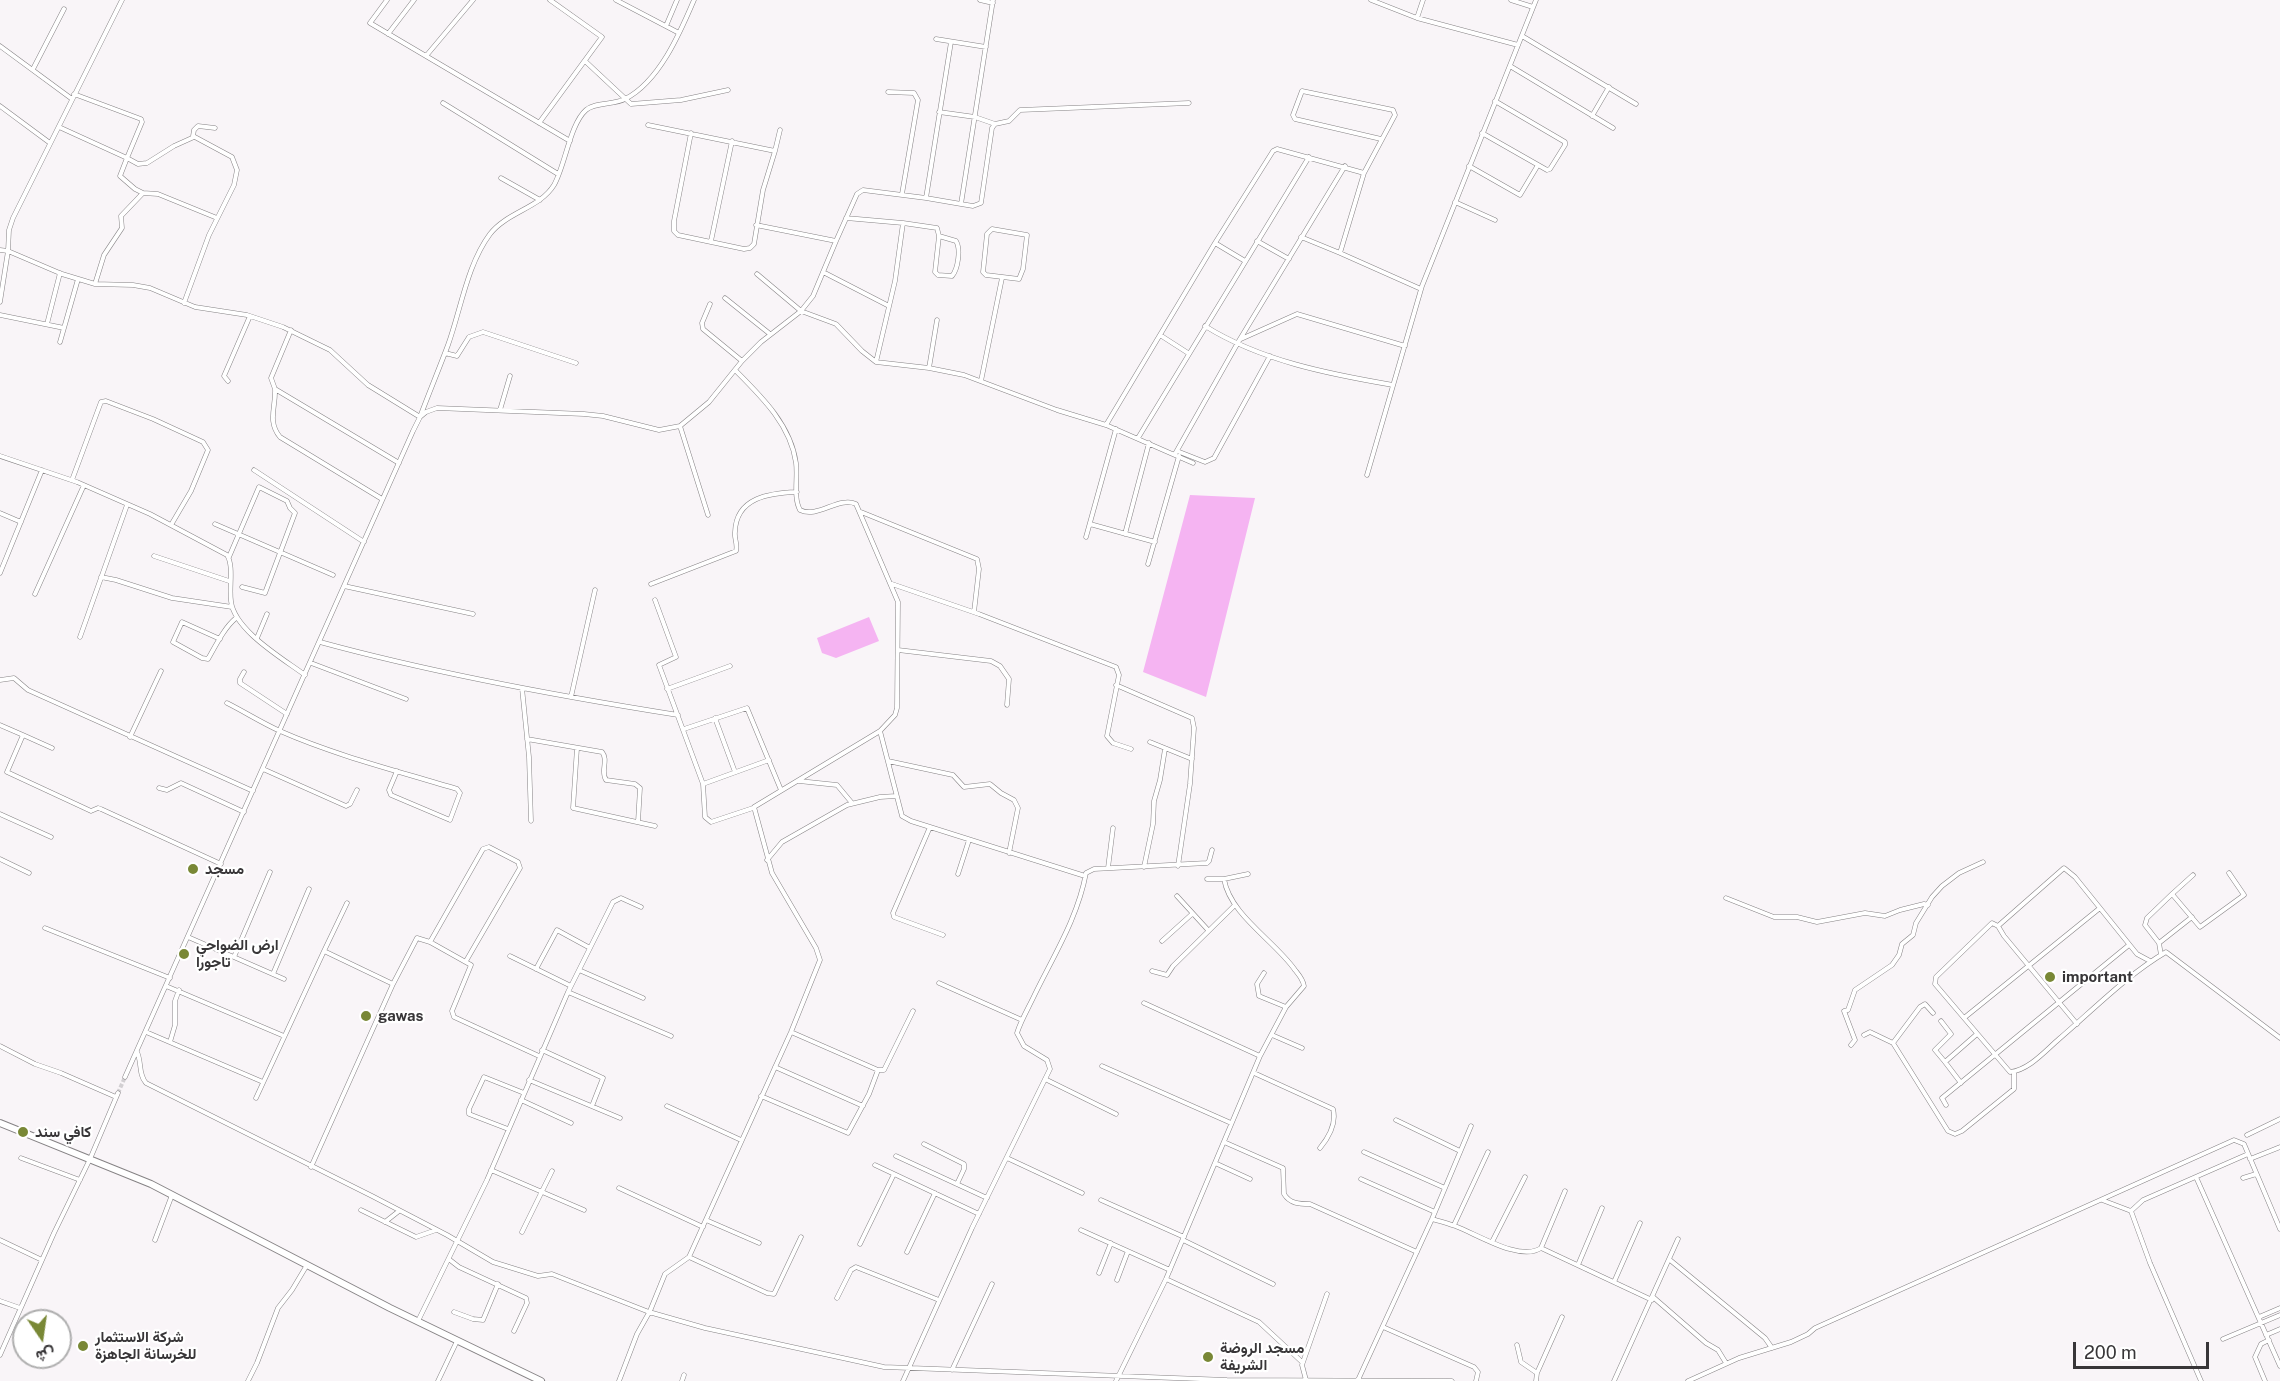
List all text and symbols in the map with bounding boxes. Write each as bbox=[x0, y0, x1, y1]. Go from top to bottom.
place label: مسجد bbox=[205, 860, 244, 878]
marker: مسجد bbox=[186, 862, 200, 876]
place label: ارض الضواحي تاجورا bbox=[196, 936, 279, 971]
marker: ارض الضواحي تاجورا bbox=[177, 947, 191, 961]
place label: important bbox=[2062, 968, 2133, 986]
marker: important bbox=[2043, 970, 2057, 984]
place label: gawas bbox=[378, 1007, 423, 1025]
marker: gawas bbox=[359, 1009, 373, 1023]
place label: كافي سند bbox=[35, 1123, 91, 1141]
marker: كافي سند bbox=[16, 1125, 30, 1139]
north arrow bbox=[12, 1309, 72, 1369]
place label: شركة الاستثمار للخرسانة الجاهزة bbox=[95, 1328, 197, 1363]
scale bar bbox=[2076, 1330, 2212, 1368]
marker: شركة الاستثمار للخرسانة الجاهزة bbox=[76, 1339, 90, 1353]
place label: مسجد الروضة الشريفة bbox=[1220, 1339, 1304, 1374]
text: 200 m bbox=[2084, 1342, 2137, 1363]
text: ش bbox=[34, 1344, 57, 1366]
marker: مسجد الروضة الشريفة bbox=[1201, 1350, 1215, 1364]

